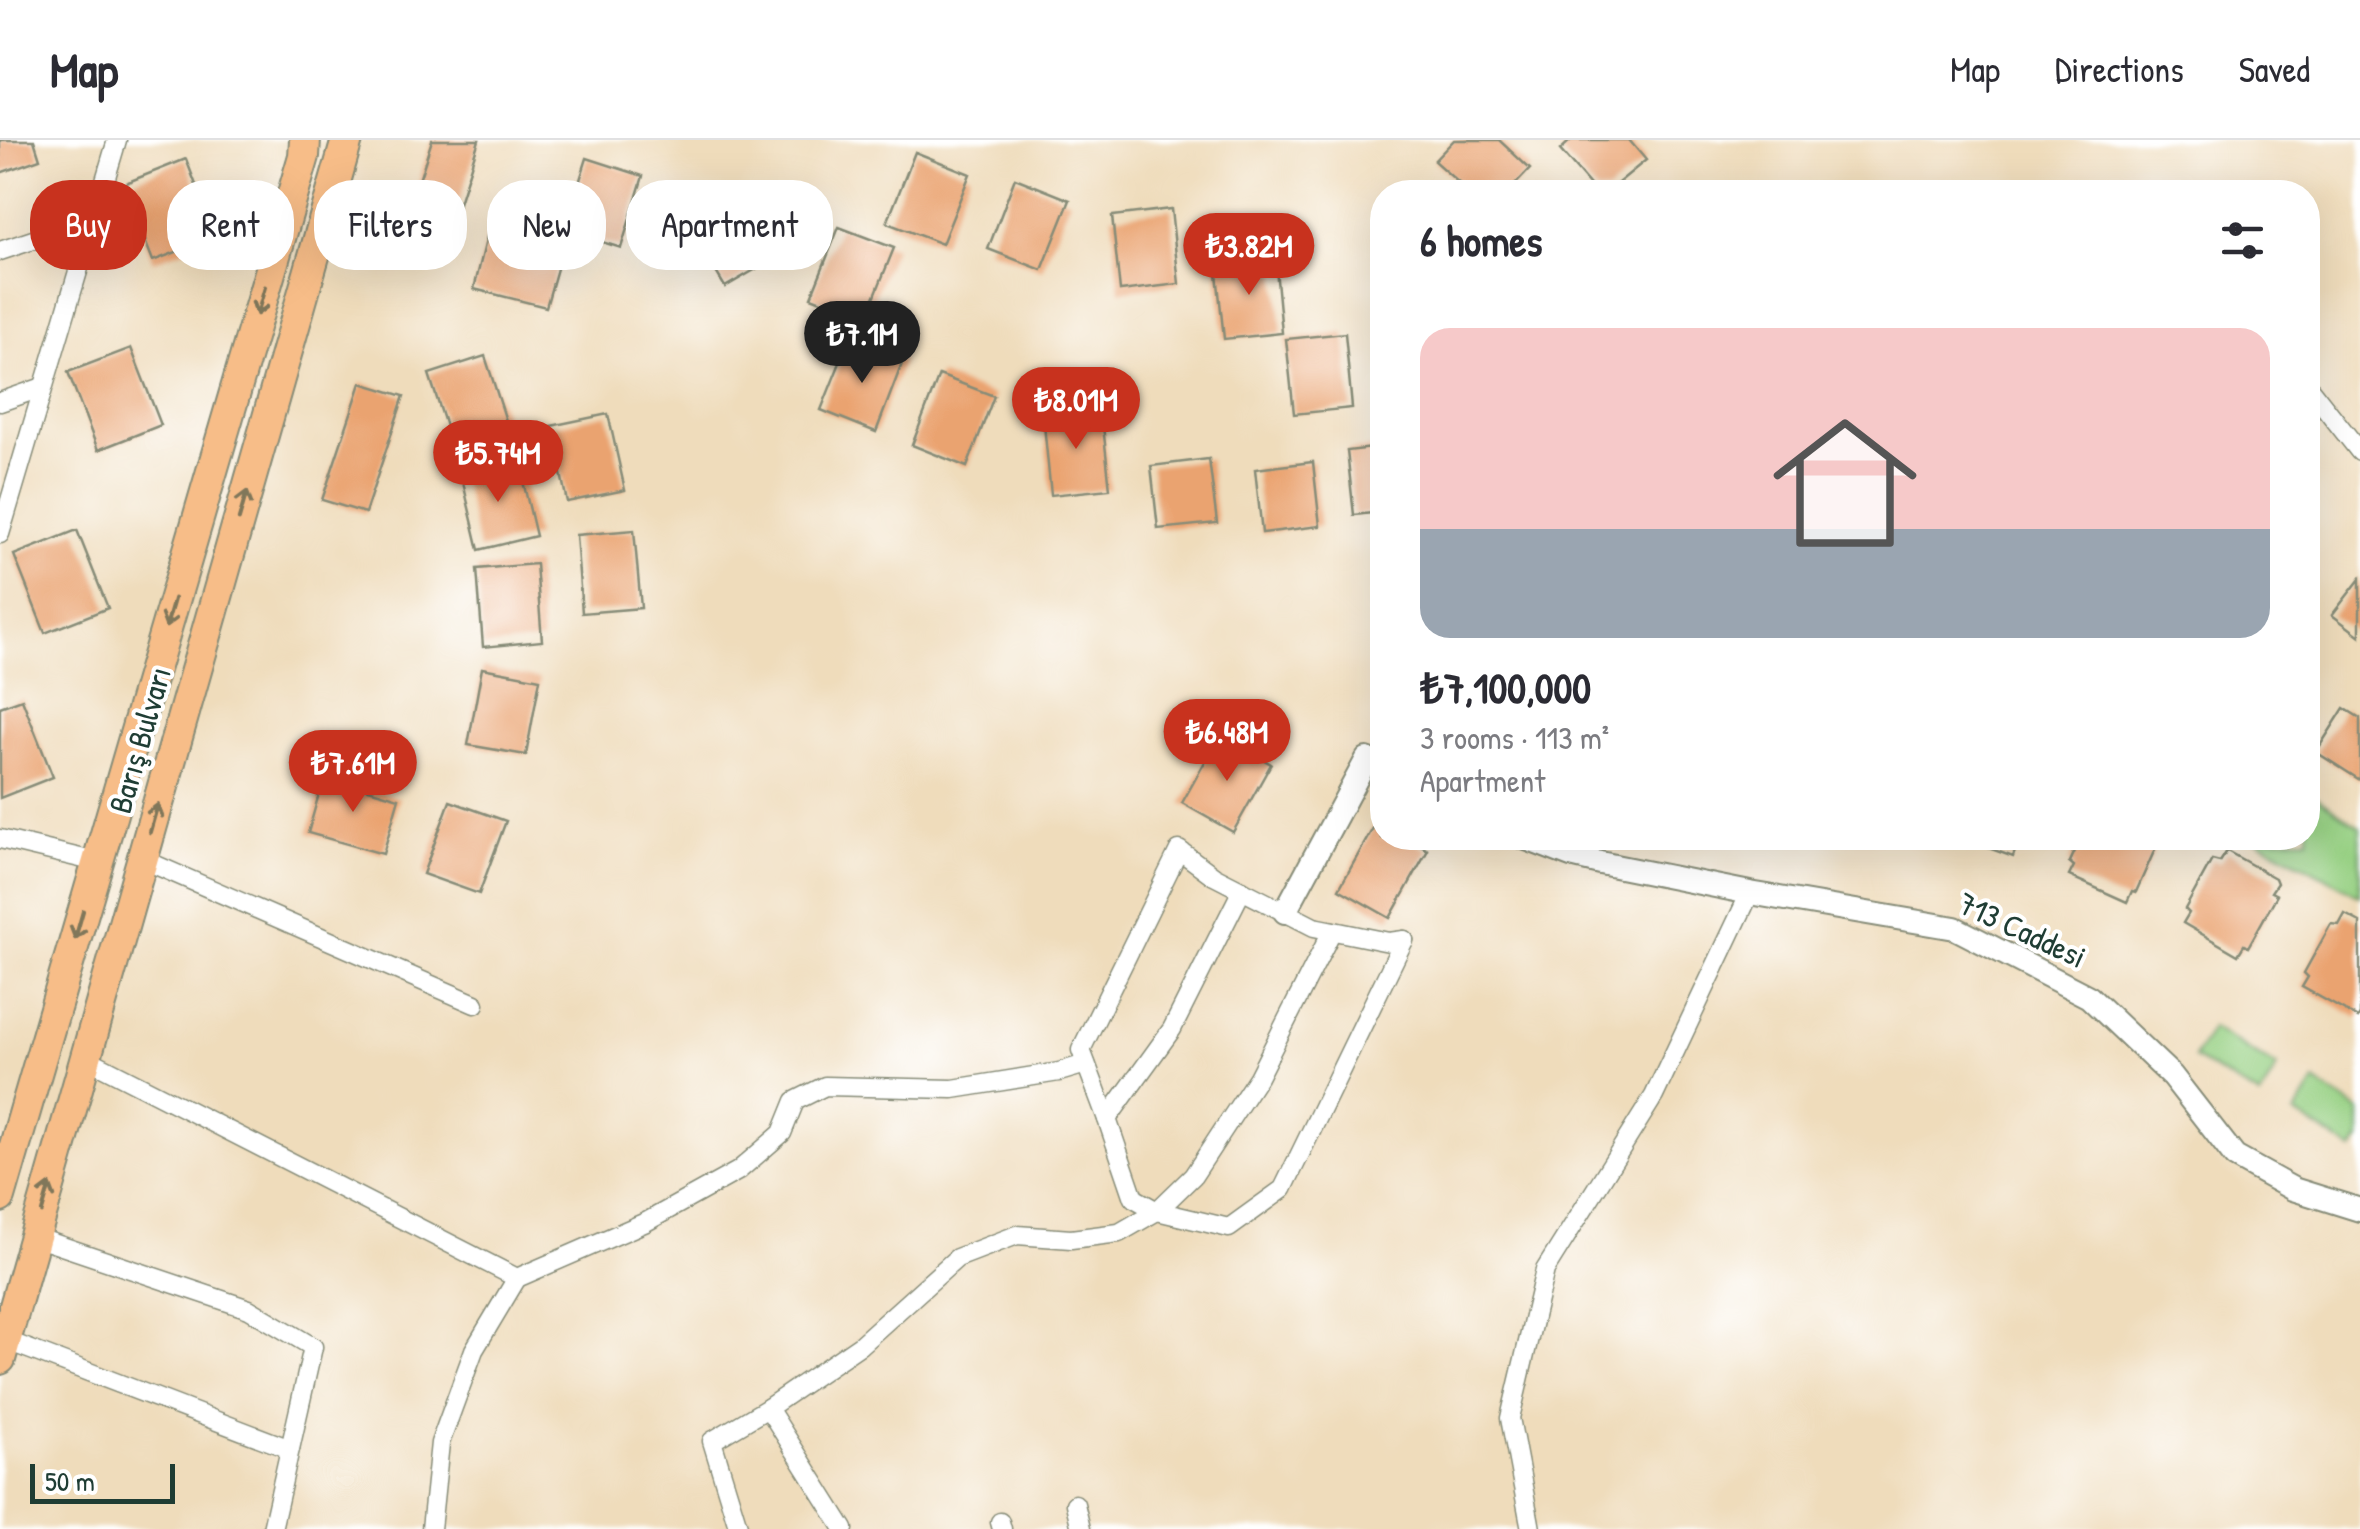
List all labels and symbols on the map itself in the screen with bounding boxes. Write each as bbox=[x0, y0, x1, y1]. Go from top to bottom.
pin: ₺3.82M bbox=[1168, 213, 1330, 298]
one-way arrow bbox=[251, 285, 269, 317]
pin: ₺7.1M bbox=[792, 301, 932, 386]
pin: ₺8.01M bbox=[995, 367, 1157, 452]
pin: ₺5.74M bbox=[417, 420, 579, 505]
one-way arrow bbox=[235, 490, 253, 521]
one-way arrow bbox=[160, 597, 178, 629]
street label: Barış Bulvarı bbox=[98, 662, 181, 818]
pin: ₺6.48M bbox=[1146, 699, 1308, 784]
pin: ₺7.61M bbox=[272, 730, 434, 815]
one-way arrow bbox=[146, 802, 164, 834]
street label: 713 Caddesi bbox=[1951, 881, 2093, 978]
one-way arrow bbox=[69, 909, 87, 941]
one-way arrow bbox=[38, 1182, 56, 1214]
scale bar bbox=[30, 1459, 175, 1504]

